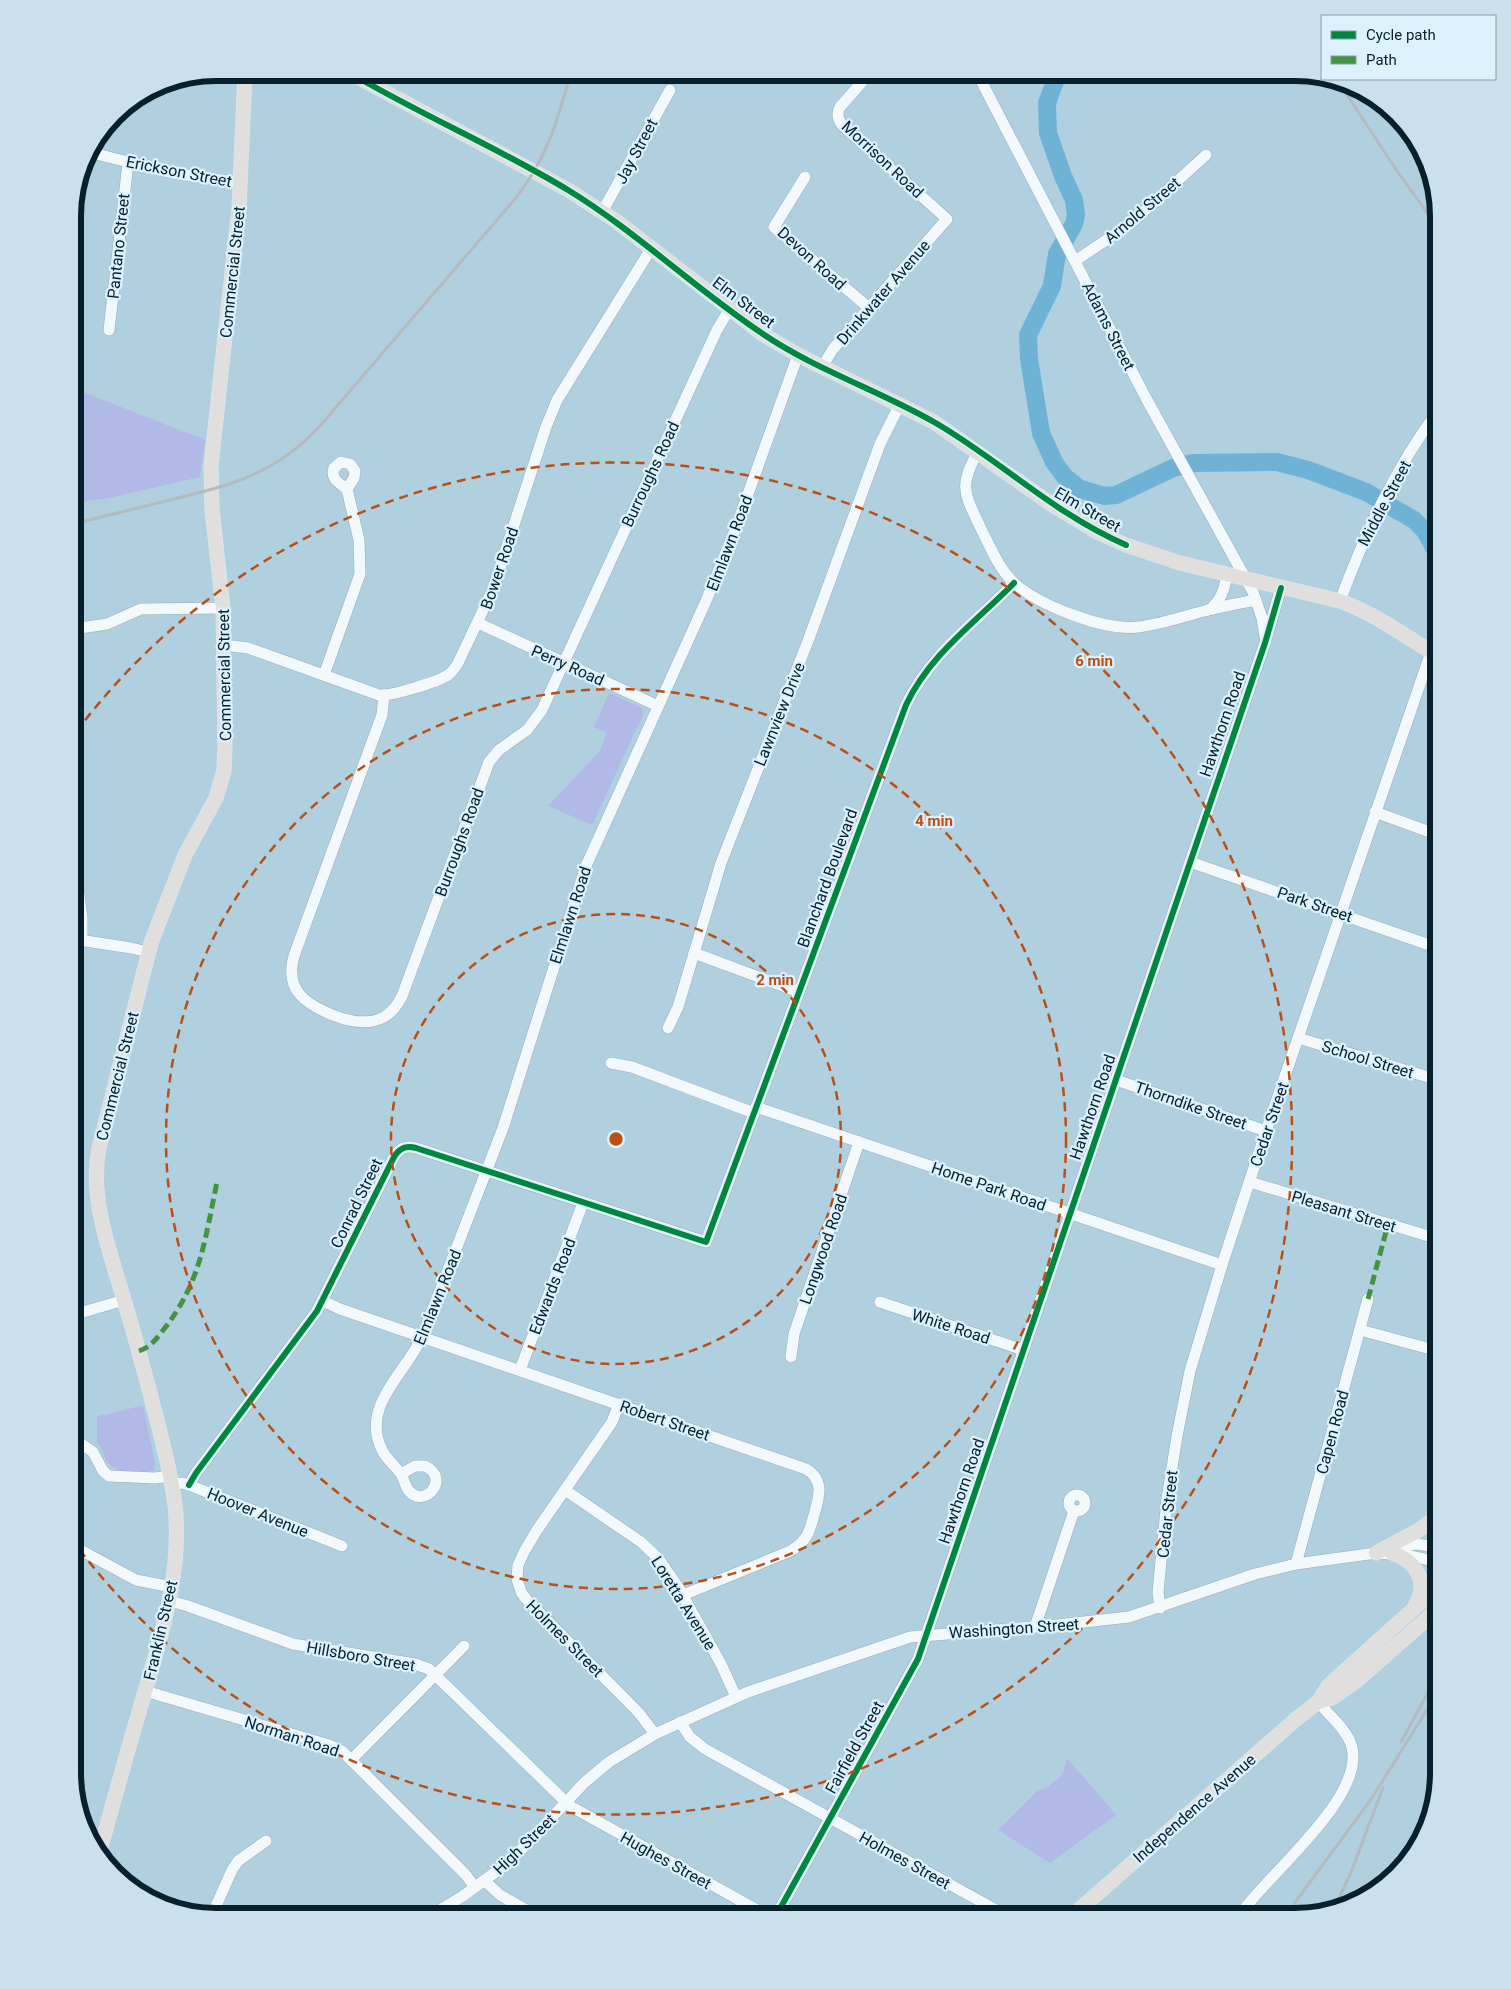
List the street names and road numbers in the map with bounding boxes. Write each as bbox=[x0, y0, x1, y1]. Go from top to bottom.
street label: Jay Street bbox=[611, 115, 662, 187]
street label: Morrison Road bbox=[838, 117, 927, 202]
street label: Erickson Street bbox=[124, 152, 233, 191]
street label: Arnold Street bbox=[1101, 173, 1184, 248]
street label: Pantano Street bbox=[104, 193, 133, 300]
street label: Commercial Street bbox=[216, 205, 249, 339]
street label: Devon Road bbox=[774, 223, 850, 294]
street label: Drinkwater Avenue bbox=[833, 236, 934, 349]
street label: Elm Street bbox=[709, 273, 779, 332]
street label: Adams Street bbox=[1078, 279, 1139, 374]
street label: Burroughs Road bbox=[618, 418, 683, 530]
street label: Middle Street bbox=[1354, 457, 1415, 549]
street label: Elm Street bbox=[1051, 483, 1124, 536]
street label: Elmlawn Road bbox=[702, 493, 756, 594]
street label: Bower Road bbox=[477, 525, 522, 612]
street label: Commercial Street bbox=[214, 609, 235, 741]
street label: Perry Road bbox=[528, 641, 607, 690]
street label: Lawnview Drive bbox=[750, 660, 809, 769]
street label: Hawthorn Road bbox=[1196, 669, 1249, 779]
street label: Burroughs Road bbox=[431, 785, 488, 899]
street label: Blanchard Boulevard bbox=[794, 806, 861, 950]
street label: Elmlawn Road bbox=[546, 864, 595, 966]
street label: Park Street bbox=[1275, 883, 1355, 926]
street label: Commercial Street bbox=[92, 1010, 143, 1143]
street label: School Street bbox=[1320, 1037, 1416, 1082]
street label: Hawthorn Road bbox=[1066, 1052, 1119, 1162]
street label: Thorndike Street bbox=[1132, 1077, 1249, 1134]
street label: Cedar Street bbox=[1246, 1079, 1293, 1169]
street label: Conrad Street bbox=[327, 1155, 386, 1251]
street label: Home Park Road bbox=[929, 1158, 1049, 1215]
street label: Pleasant Street bbox=[1289, 1187, 1398, 1236]
street label: Longwood Road bbox=[796, 1191, 851, 1307]
street label: Edwards Road bbox=[525, 1235, 580, 1337]
street label: Elmlawn Road bbox=[410, 1247, 465, 1348]
street label: White Road bbox=[909, 1305, 992, 1348]
street label: Capen Road bbox=[1312, 1388, 1353, 1476]
street label: Robert Street bbox=[617, 1396, 712, 1445]
street label: Hawthorn Road bbox=[935, 1436, 988, 1546]
street label: Cedar Street bbox=[1153, 1469, 1182, 1559]
street label: Hoover Avenue bbox=[204, 1484, 311, 1541]
street label: Loretta Avenue bbox=[647, 1553, 720, 1654]
street label: Franklin Street bbox=[140, 1578, 181, 1682]
street label: Holmes Street bbox=[522, 1596, 607, 1681]
street label: Washington Street bbox=[948, 1614, 1080, 1643]
street label: Hillsboro Street bbox=[305, 1638, 417, 1675]
street label: Fairfield Street bbox=[821, 1698, 888, 1797]
street label: Norman Road bbox=[242, 1712, 341, 1761]
street label: Independence Avenue bbox=[1129, 1750, 1260, 1867]
street label: High Street bbox=[489, 1810, 559, 1879]
street label: Hughes Street bbox=[617, 1828, 715, 1893]
street label: Holmes Street bbox=[856, 1828, 954, 1893]

